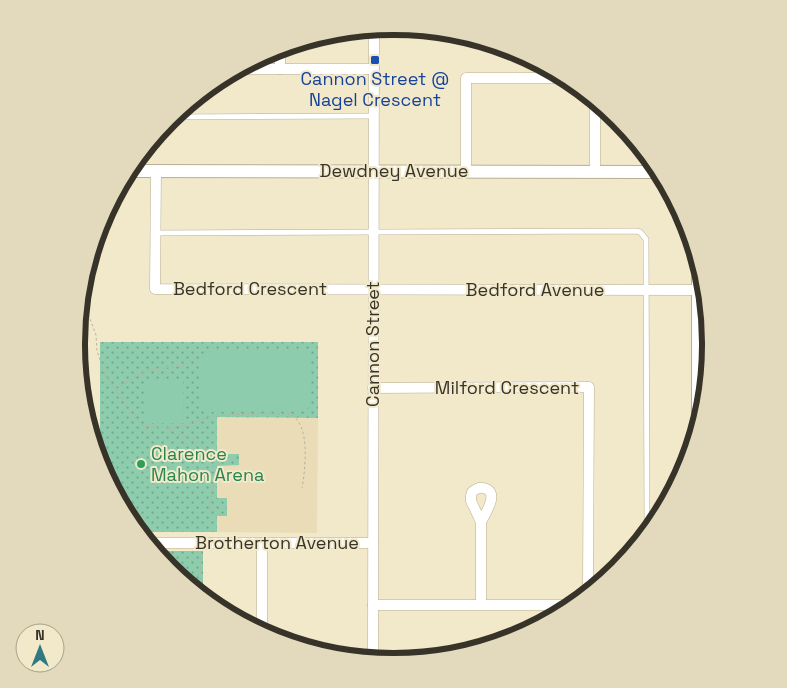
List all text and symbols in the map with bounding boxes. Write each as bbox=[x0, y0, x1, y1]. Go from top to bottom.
marker: Cannon Street @ Nagel Crescent bbox=[369, 54, 381, 66]
place label: Cannon Street @ Nagel Crescent bbox=[301, 67, 449, 111]
street label: Dewdney Avenue bbox=[320, 159, 468, 182]
street label: Bedford Crescent bbox=[173, 277, 327, 300]
street label: Bedford Avenue bbox=[466, 278, 604, 301]
street label: Cannon Street bbox=[361, 281, 384, 407]
street label: Milford Crescent bbox=[435, 376, 579, 399]
place label: Clarence Mahon Arena bbox=[151, 442, 264, 486]
marker: Clarence Mahon Arena bbox=[135, 458, 147, 470]
street label: Brotherton Avenue bbox=[195, 531, 359, 554]
north arrow bbox=[15, 623, 65, 673]
text: N bbox=[35, 626, 45, 644]

